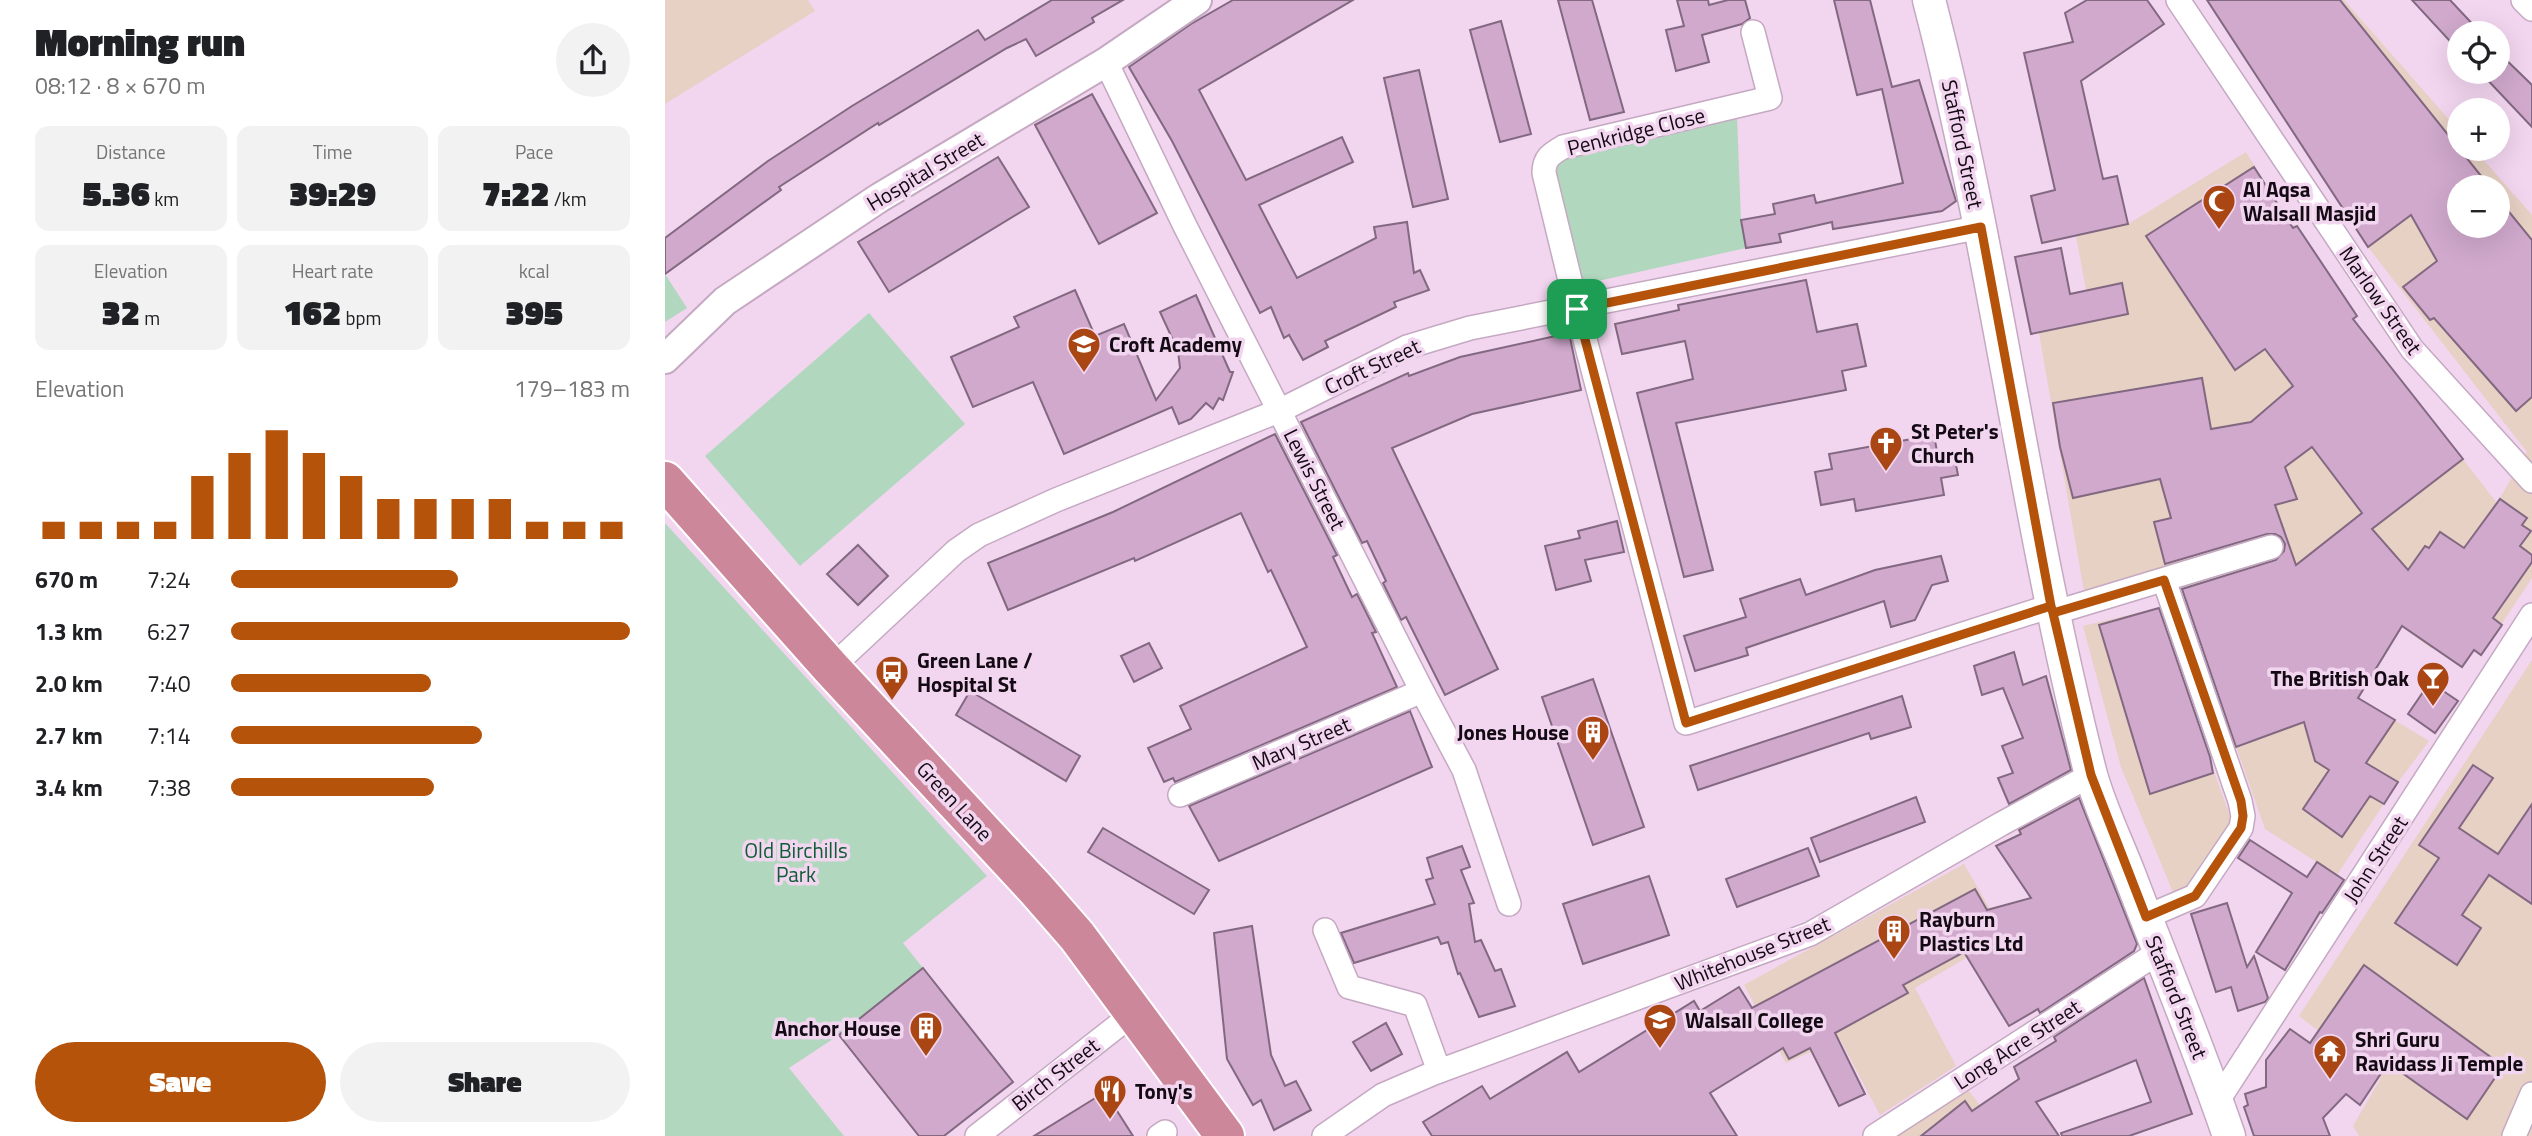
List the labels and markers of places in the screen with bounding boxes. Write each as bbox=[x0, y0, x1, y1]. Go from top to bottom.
place label: Al Aqsa Walsall Masjid bbox=[2243, 173, 2376, 229]
mosque icon: Al Aqsa Walsall Masjid bbox=[2200, 182, 2238, 231]
pin bbox=[1547, 279, 1607, 339]
school or university icon: Croft Academy bbox=[1065, 325, 1103, 374]
place label: Croft Academy bbox=[1109, 328, 1243, 360]
place label: St Peter's Church bbox=[1911, 415, 1999, 471]
church icon: St Peter's Church bbox=[1867, 424, 1905, 473]
place label: Green Lane / Hospital St bbox=[917, 644, 1033, 700]
bus stop icon: Green Lane / Hospital St bbox=[873, 653, 911, 702]
bar icon: The British Oak bbox=[2414, 659, 2452, 708]
place label: The British Oak bbox=[2271, 662, 2409, 694]
building icon: Jones House bbox=[1574, 713, 1612, 762]
place label: Jones House bbox=[1457, 716, 1569, 748]
place label: Rayburn Plastics Ltd bbox=[1919, 903, 2024, 959]
building icon: Rayburn Plastics Ltd bbox=[1875, 912, 1913, 961]
school or university icon: Walsall College bbox=[1641, 1001, 1679, 1050]
place label: Walsall College bbox=[1685, 1004, 1824, 1036]
building icon: Anchor House bbox=[907, 1009, 945, 1058]
place label: Anchor House bbox=[775, 1012, 901, 1044]
place label: Shri Guru Ravidass Ji Temple bbox=[2355, 1023, 2523, 1079]
temple icon: Shri Guru Ravidass Ji Temple bbox=[2311, 1032, 2349, 1081]
restaurant icon: Tony's bbox=[1091, 1072, 1129, 1121]
place label: Tony's bbox=[1135, 1075, 1193, 1107]

